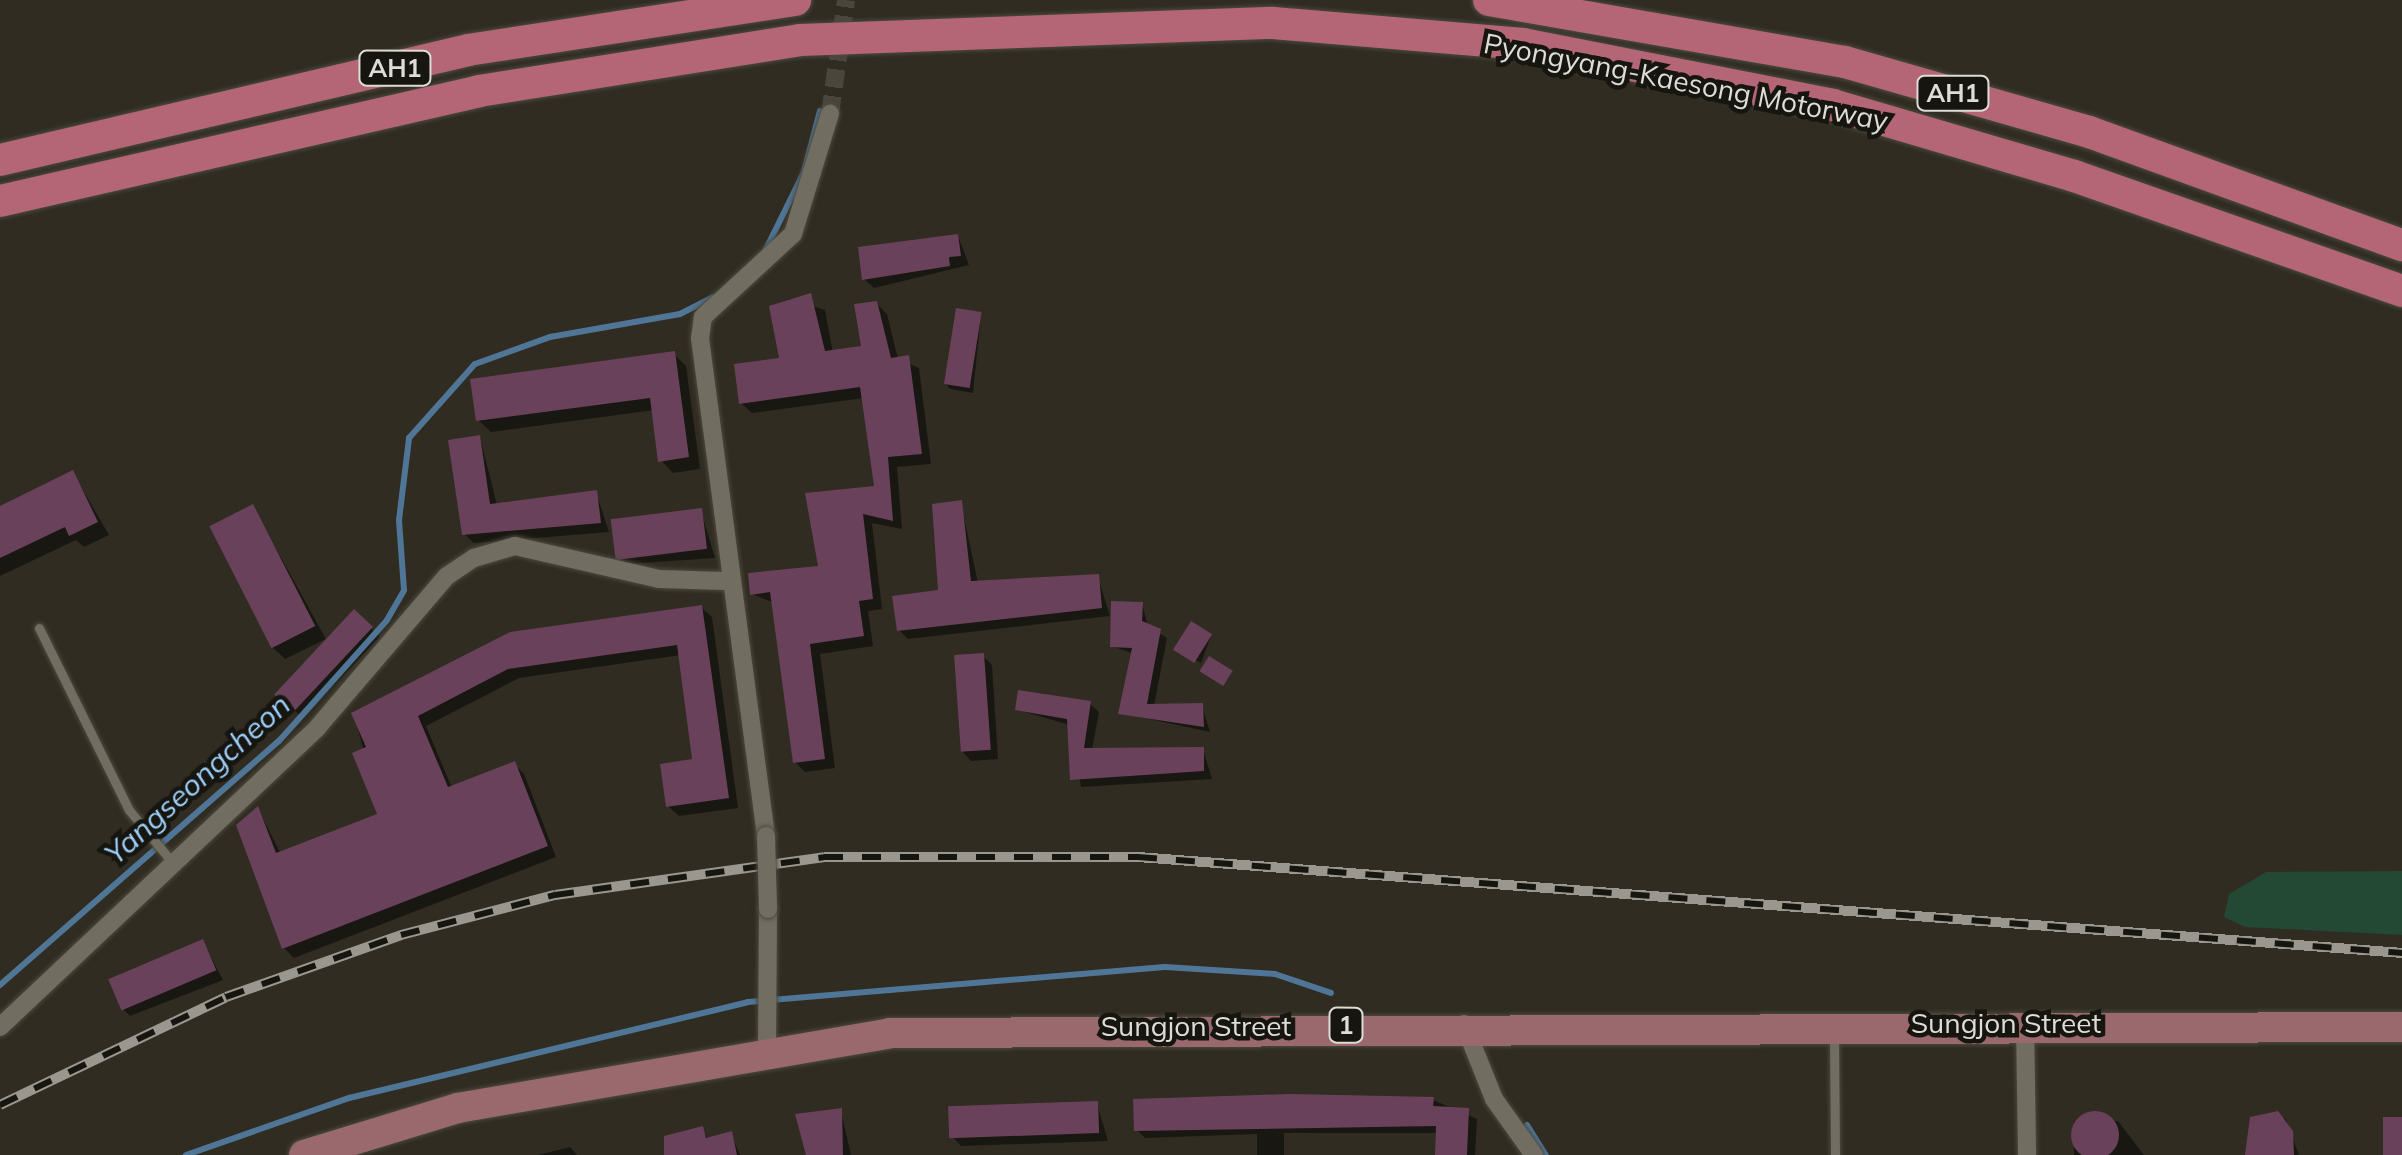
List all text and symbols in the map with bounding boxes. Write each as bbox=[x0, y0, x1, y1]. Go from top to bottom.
street label: Pyongyang-Kaesong Motorway bbox=[1481, 26, 1891, 138]
road number: AH1 bbox=[358, 48, 432, 88]
road number: AH1 bbox=[1916, 73, 1990, 113]
water label: Yangseongcheon bbox=[97, 686, 297, 872]
road number: 1 bbox=[1328, 1005, 1364, 1045]
street label: Sungjon Street bbox=[1911, 1006, 2101, 1040]
street label: Sungjon Street bbox=[1101, 1009, 1291, 1043]

